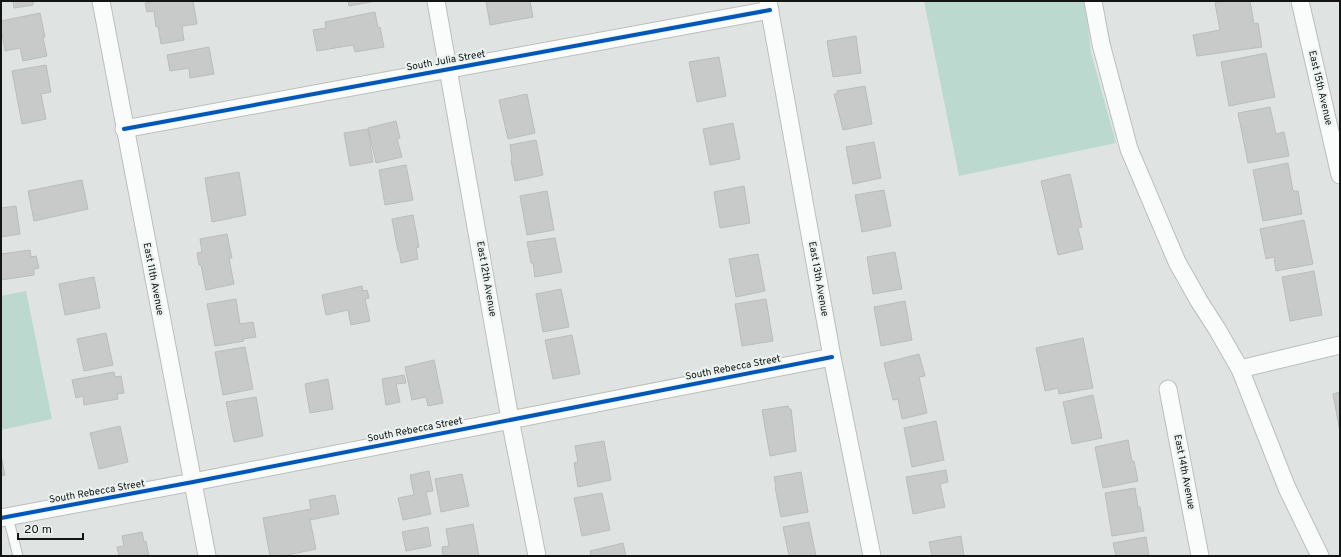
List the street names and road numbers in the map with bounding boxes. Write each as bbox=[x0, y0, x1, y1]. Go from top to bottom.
street label: South Julia Street bbox=[405, 48, 487, 74]
street label: East 15th Avenue bbox=[1305, 49, 1335, 127]
street label: East 12th Avenue bbox=[473, 240, 499, 318]
street label: East 13th Avenue bbox=[805, 240, 831, 318]
street label: East 11th Avenue bbox=[140, 241, 166, 317]
street label: South Rebecca Street bbox=[684, 352, 782, 384]
street label: South Rebecca Street bbox=[366, 414, 464, 446]
street label: East 14th Avenue bbox=[1170, 433, 1198, 511]
street label: South Rebecca Street bbox=[48, 477, 146, 507]

